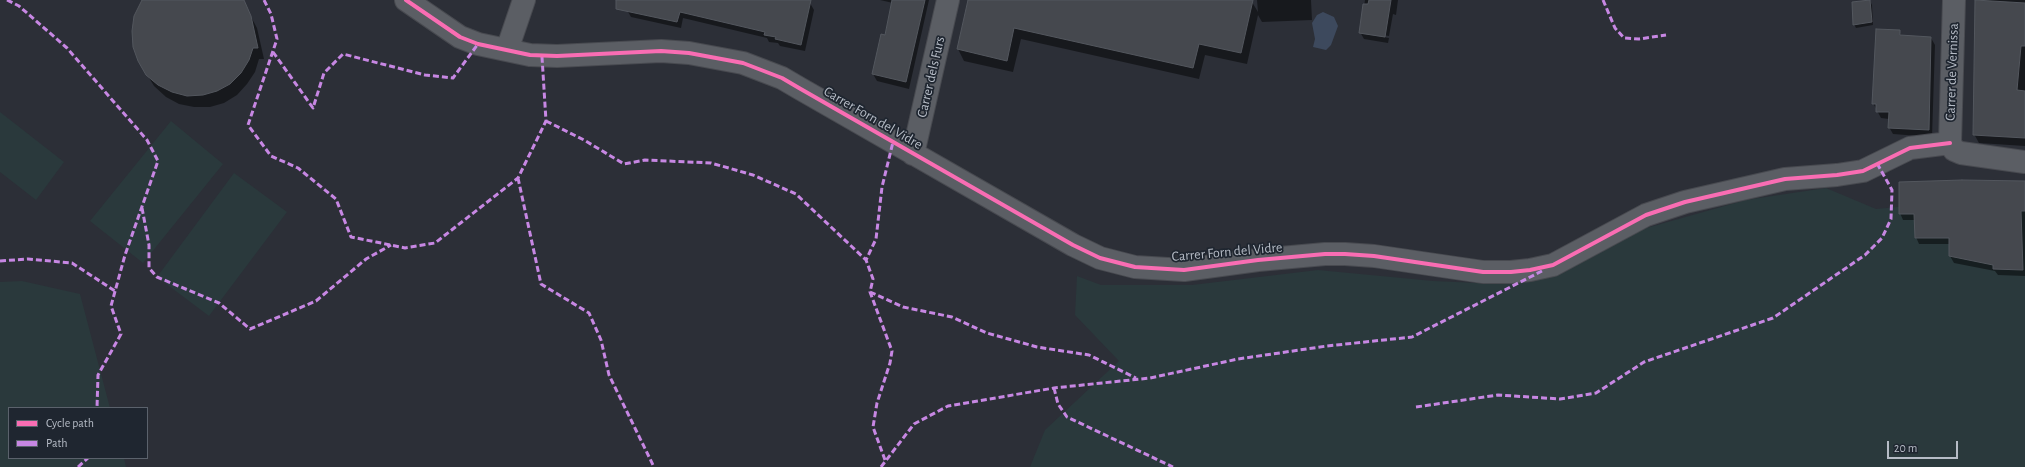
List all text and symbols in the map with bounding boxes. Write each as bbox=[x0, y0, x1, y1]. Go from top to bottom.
street label: Carrer de Vernissa bbox=[1942, 23, 1962, 121]
street label: Carrer dels Furs bbox=[914, 35, 948, 119]
street label: Carrer Forn del Vidre bbox=[821, 83, 925, 153]
street label: Carrer Forn del Vidre bbox=[1171, 239, 1283, 265]
legend bbox=[8, 407, 148, 459]
text: Cycle path bbox=[46, 417, 94, 429]
scale bar bbox=[1889, 433, 1960, 459]
text: Path bbox=[46, 437, 68, 449]
text: 20 m bbox=[1894, 442, 1917, 454]

